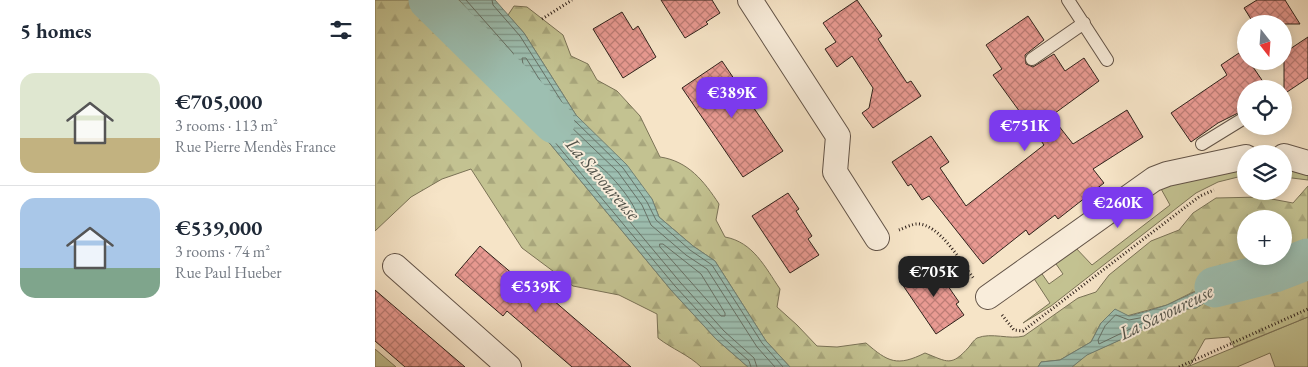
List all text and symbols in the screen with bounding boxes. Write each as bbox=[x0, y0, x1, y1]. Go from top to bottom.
north arrow bbox=[1237, 15, 1293, 70]
map controls bbox=[1237, 15, 1292, 265]
icon: filters bbox=[327, 16, 355, 44]
text: 5 homes bbox=[20, 17, 92, 44]
pin: €389K bbox=[697, 76, 767, 119]
button: locate bbox=[1237, 80, 1292, 135]
text: €389K bbox=[707, 82, 757, 103]
text: €705,000 bbox=[175, 88, 262, 115]
icon: home bbox=[60, 93, 120, 153]
pin: €751K bbox=[990, 110, 1060, 152]
text: 3 rooms · 113 m² bbox=[175, 115, 278, 136]
text: €751K bbox=[1000, 115, 1050, 136]
water label: La Savoureuse bbox=[559, 132, 646, 226]
text: Rue Pierre Mendès France bbox=[175, 136, 336, 157]
button: layers bbox=[1237, 145, 1292, 200]
pin: €260K bbox=[1083, 186, 1153, 229]
text: €260K bbox=[1093, 192, 1143, 213]
button: + bbox=[1237, 210, 1292, 265]
text: €539,000 bbox=[175, 214, 262, 241]
icon: home bbox=[60, 218, 120, 278]
text: 3 rooms · 74 m² bbox=[175, 241, 270, 262]
pin: €705K bbox=[899, 256, 969, 298]
text: €705K bbox=[909, 261, 959, 282]
text: Rue Paul Hueber bbox=[175, 262, 282, 283]
pin: €539K bbox=[501, 270, 571, 313]
text: €539K bbox=[511, 276, 561, 297]
water label: La Savoureuse bbox=[1114, 278, 1218, 346]

